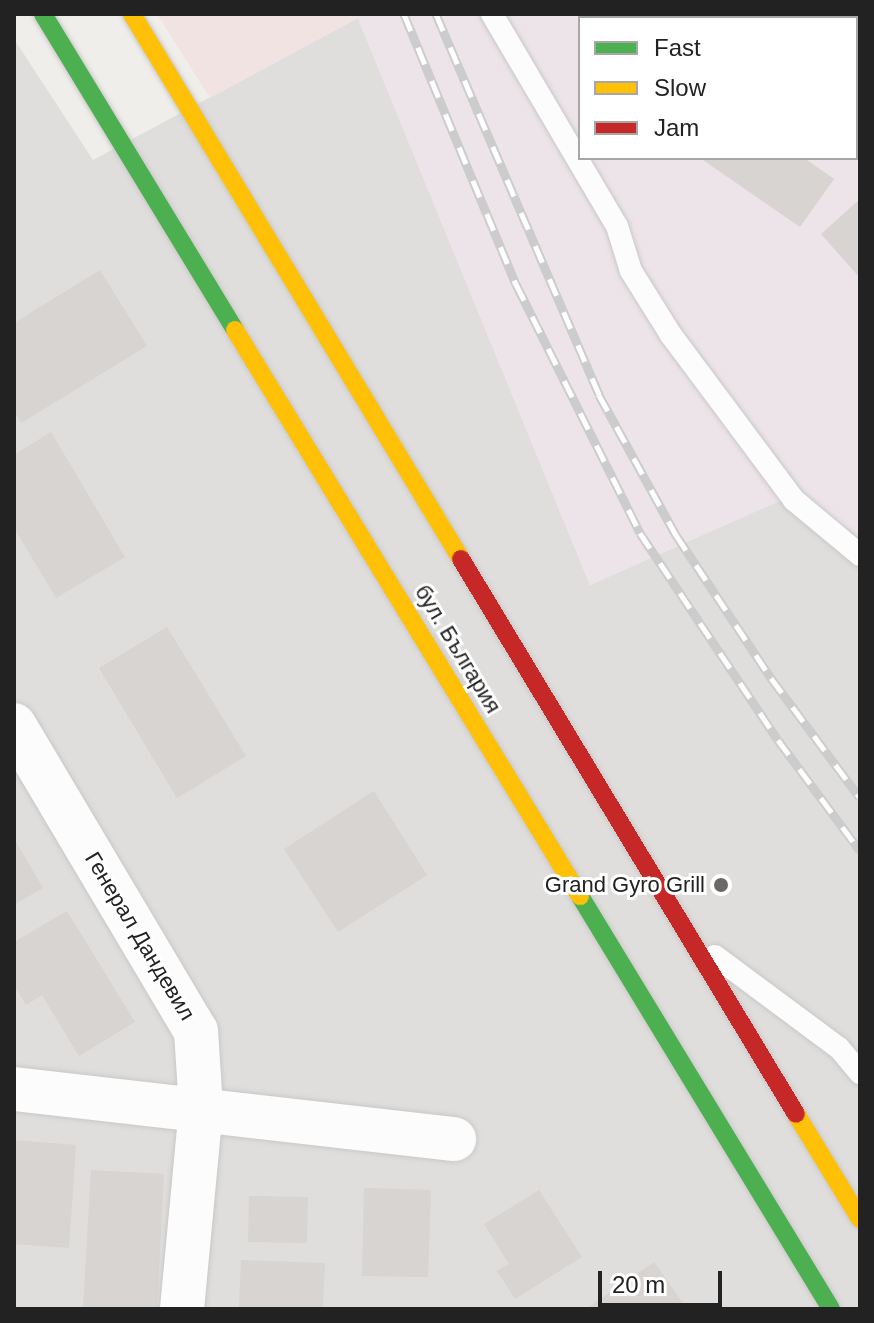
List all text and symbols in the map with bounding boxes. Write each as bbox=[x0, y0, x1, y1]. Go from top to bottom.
legend bbox=[578, 16, 858, 160]
text: Fast bbox=[654, 34, 701, 61]
text: Slow bbox=[654, 74, 706, 101]
text: Jam bbox=[654, 114, 699, 141]
street label: бул. България bbox=[409, 580, 507, 718]
street label: Генерал Дандевил bbox=[79, 847, 201, 1025]
place label: Grand Gyro Grill bbox=[545, 872, 705, 898]
marker: Grand Gyro Grill bbox=[712, 876, 730, 894]
scale bar bbox=[602, 1255, 726, 1305]
text: 20 m bbox=[612, 1271, 665, 1298]

